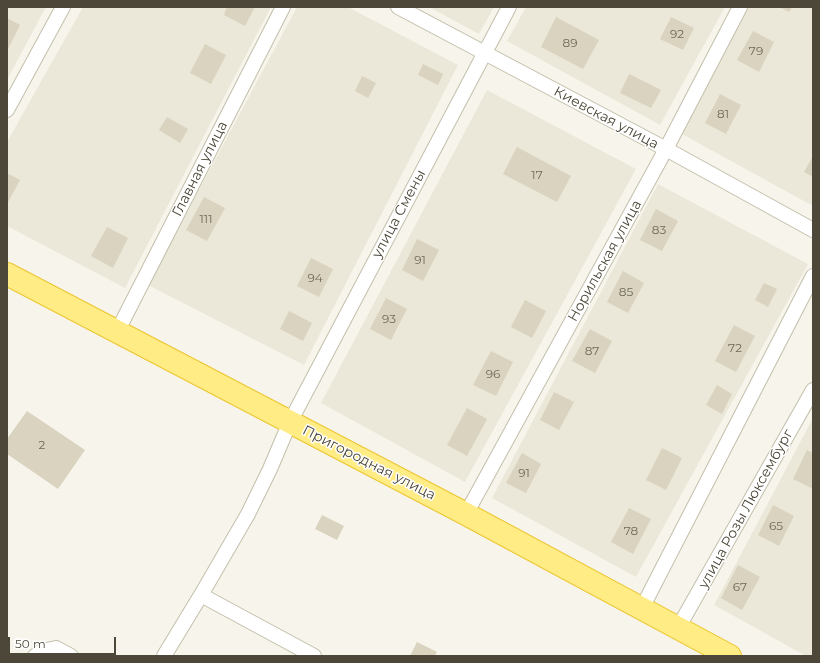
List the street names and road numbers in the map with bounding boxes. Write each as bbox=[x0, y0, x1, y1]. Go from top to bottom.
street label: Киевская улица bbox=[551, 83, 661, 153]
street label: Главная улица bbox=[169, 118, 231, 220]
street label: улица Смены bbox=[369, 167, 429, 261]
street label: Норильская улица bbox=[565, 197, 645, 325]
street label: Пригородная улица bbox=[300, 422, 438, 504]
street label: улица Розы Люксембург bbox=[695, 426, 797, 592]

